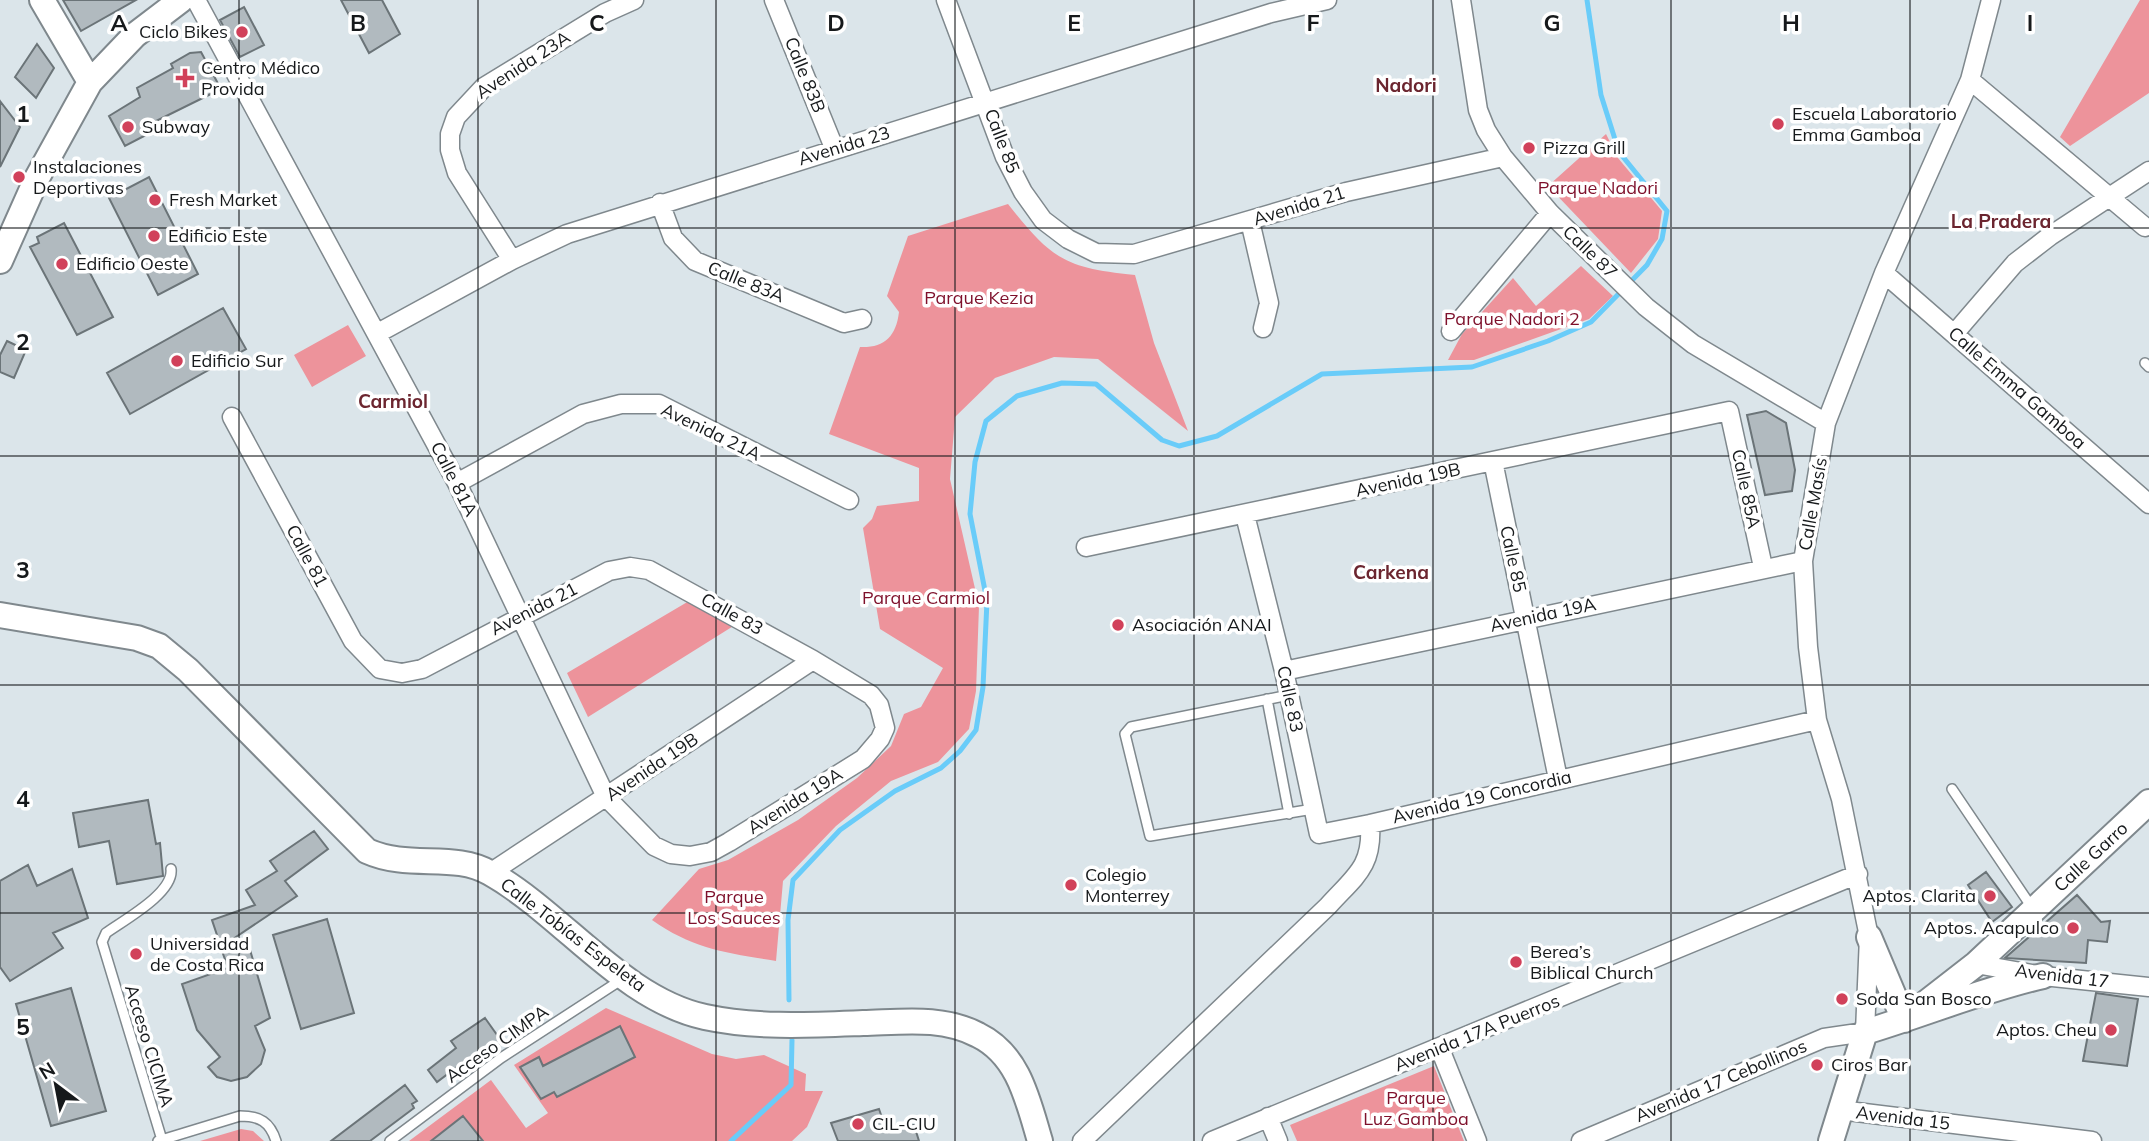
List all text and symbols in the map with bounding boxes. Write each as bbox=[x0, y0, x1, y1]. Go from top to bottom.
text: A bbox=[110, 8, 128, 37]
text: B bbox=[350, 8, 366, 37]
text: C bbox=[589, 8, 605, 37]
text: D bbox=[827, 8, 845, 37]
text: E bbox=[1067, 8, 1081, 37]
text: F bbox=[1306, 8, 1320, 37]
text: G bbox=[1543, 8, 1561, 37]
text: H bbox=[1782, 8, 1800, 37]
text: I bbox=[2027, 8, 2033, 37]
place label: Ciclo Bikes bbox=[139, 20, 228, 43]
marker: Ciclo Bikes bbox=[234, 24, 250, 40]
street label: Avenida 23A bbox=[471, 26, 574, 104]
street label: Calle 83B bbox=[780, 34, 831, 116]
place label: Centro Médico Provida bbox=[201, 56, 320, 100]
marker: Centro Médico Provida bbox=[175, 68, 195, 88]
district label: Nadori bbox=[1375, 73, 1437, 97]
text: 1 bbox=[16, 99, 30, 128]
place label: Escuela Laboratorio Emma Gamboa bbox=[1792, 102, 1957, 146]
street label: Calle 85 bbox=[980, 105, 1025, 177]
place label: Subway bbox=[142, 115, 210, 138]
marker: Escuela Laboratorio Emma Gamboa bbox=[1770, 116, 1786, 132]
marker: Subway bbox=[120, 119, 136, 135]
street label: Avenida 23 bbox=[795, 121, 892, 170]
place label: Pizza Grill bbox=[1543, 136, 1626, 159]
marker: Pizza Grill bbox=[1521, 140, 1537, 156]
place label: Instalaciones Deportivas bbox=[33, 155, 142, 199]
marker: Instalaciones Deportivas bbox=[11, 169, 27, 185]
park label: Parque Nadori bbox=[1538, 176, 1658, 199]
street label: Avenida 21 bbox=[1250, 181, 1347, 230]
place label: Fresh Market bbox=[169, 188, 277, 211]
marker: Fresh Market bbox=[147, 192, 163, 208]
district label: La Pradera bbox=[1951, 209, 2051, 233]
street label: Calle 87 bbox=[1558, 220, 1623, 283]
place label: Edificio Este bbox=[168, 224, 267, 247]
marker: Edificio Este bbox=[146, 228, 162, 244]
place label: Edificio Oeste bbox=[76, 252, 189, 275]
marker: Edificio Oeste bbox=[54, 256, 70, 272]
street label: Calle 83A bbox=[704, 256, 788, 307]
park label: Parque Kezia bbox=[924, 286, 1034, 309]
park label: Parque Nadori 2 bbox=[1444, 307, 1580, 330]
street label: Calle Emma Gamboa bbox=[1944, 321, 2091, 454]
text: 2 bbox=[16, 327, 30, 356]
place label: Edificio Sur bbox=[191, 349, 284, 372]
marker: Edificio Sur bbox=[169, 353, 185, 369]
district label: Carmiol bbox=[358, 389, 428, 413]
street label: Avenida 21A bbox=[658, 398, 765, 466]
street label: Calle 81A bbox=[426, 438, 483, 520]
street label: Calle 85A bbox=[1727, 447, 1766, 531]
street label: Calle Masís bbox=[1793, 455, 1832, 552]
street label: Avenida 19B bbox=[1353, 457, 1463, 502]
street label: Calle 81 bbox=[281, 521, 333, 591]
street label: Calle 85 bbox=[1495, 524, 1532, 594]
text: 3 bbox=[16, 555, 30, 584]
district label: Carkena bbox=[1353, 560, 1429, 584]
street label: Avenida 21 bbox=[486, 577, 581, 640]
park label: Parque Carmiol bbox=[862, 586, 990, 609]
street label: Calle 83 bbox=[697, 587, 767, 640]
street label: Avenida 19A bbox=[1488, 592, 1598, 637]
place label: Asociación ANAI bbox=[1132, 613, 1272, 636]
marker: Asociación ANAI bbox=[1110, 617, 1126, 633]
street label: Calle 83 bbox=[1272, 664, 1309, 734]
street label: Avenida 19B bbox=[601, 727, 702, 806]
street label: Avenida 19A bbox=[743, 762, 847, 839]
street label: Avenida 19 Concordia bbox=[1390, 765, 1574, 828]
text: 4 bbox=[16, 784, 30, 813]
street label: Calle Garro bbox=[2049, 816, 2133, 897]
place label: Colegio Monterrey bbox=[1085, 863, 1170, 907]
street label: Calle Tobías Espeleta bbox=[496, 872, 651, 997]
marker: Colegio Monterrey bbox=[1063, 877, 1079, 893]
place label: Aptos. Clarita bbox=[1863, 884, 1976, 907]
park label: Parque Los Sauces bbox=[687, 885, 781, 929]
marker: Aptos. Clarita bbox=[1982, 888, 1998, 904]
place label: Aptos. Acapulco bbox=[1924, 916, 2059, 939]
marker: Aptos. Acapulco bbox=[2065, 920, 2081, 936]
place label: Universidad de Costa Rica bbox=[150, 932, 264, 976]
place label: Berea’s Biblical Church bbox=[1530, 940, 1654, 984]
marker: Universidad de Costa Rica bbox=[128, 946, 144, 962]
marker: Berea’s Biblical Church bbox=[1508, 954, 1524, 970]
street label: Avenida 17 bbox=[2014, 958, 2110, 993]
street label: Acceso CICIMA bbox=[120, 982, 179, 1110]
place label: Soda San Bosco bbox=[1856, 987, 1992, 1010]
street label: Avenida 17A Puerros bbox=[1391, 989, 1563, 1076]
marker: Soda San Bosco bbox=[1834, 991, 1850, 1007]
street label: Acceso CIMPA bbox=[441, 1000, 553, 1088]
text: 5 bbox=[16, 1012, 30, 1041]
place label: Aptos. Cheu bbox=[1996, 1018, 2097, 1041]
marker: Aptos. Cheu bbox=[2103, 1022, 2119, 1038]
street label: Avenida 17 Cebollinos bbox=[1631, 1034, 1810, 1127]
north arrow bbox=[21, 1050, 91, 1120]
place label: Ciros Bar bbox=[1831, 1053, 1908, 1076]
text: N bbox=[35, 1057, 59, 1085]
marker: Ciros Bar bbox=[1809, 1057, 1825, 1073]
park label: Parque Luz Gamboa bbox=[1363, 1086, 1469, 1130]
street label: Avenida 15 bbox=[1855, 1100, 1952, 1135]
place label: CIL-CIU bbox=[872, 1112, 936, 1135]
marker: CIL-CIU bbox=[850, 1116, 866, 1132]

